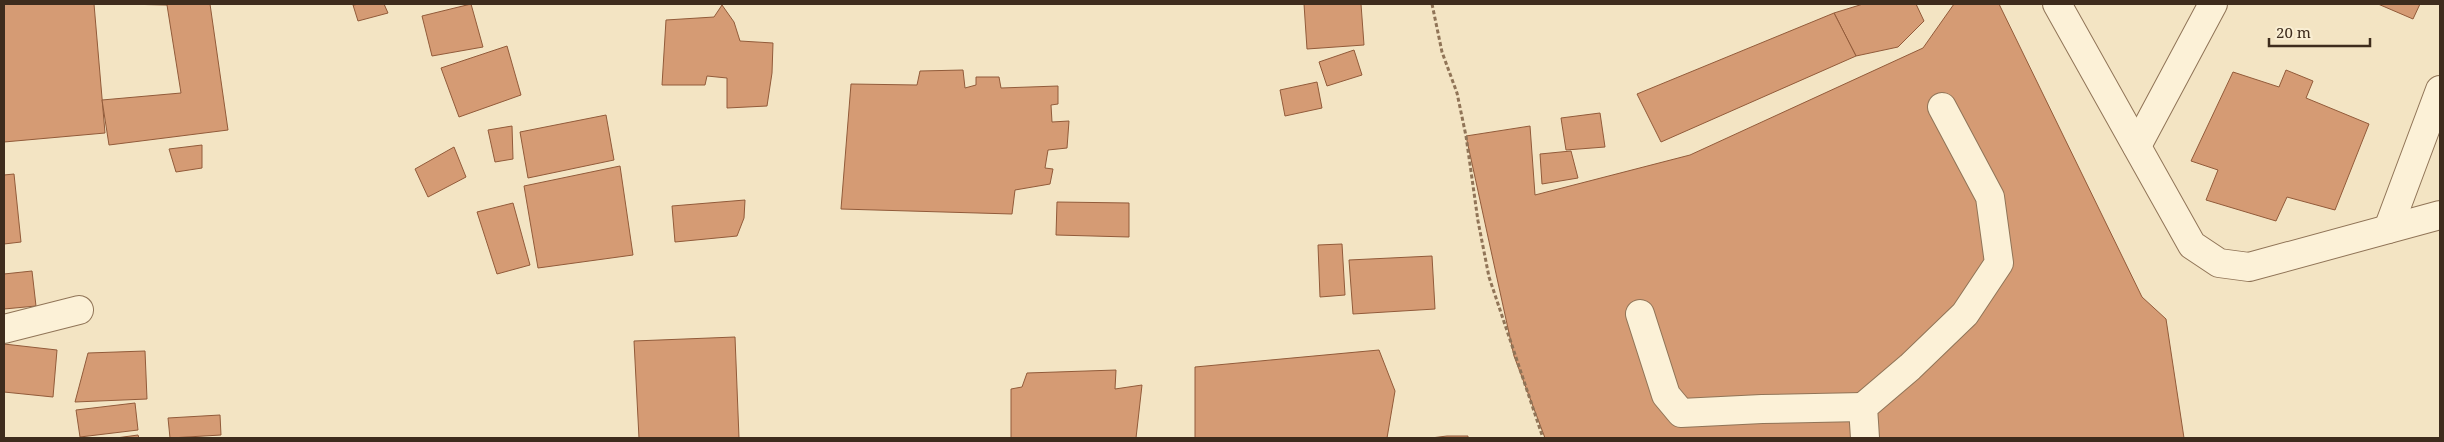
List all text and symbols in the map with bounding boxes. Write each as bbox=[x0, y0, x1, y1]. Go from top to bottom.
scale bar bbox=[2269, 15, 2370, 47]
text: 20 m bbox=[2276, 22, 2311, 42]

